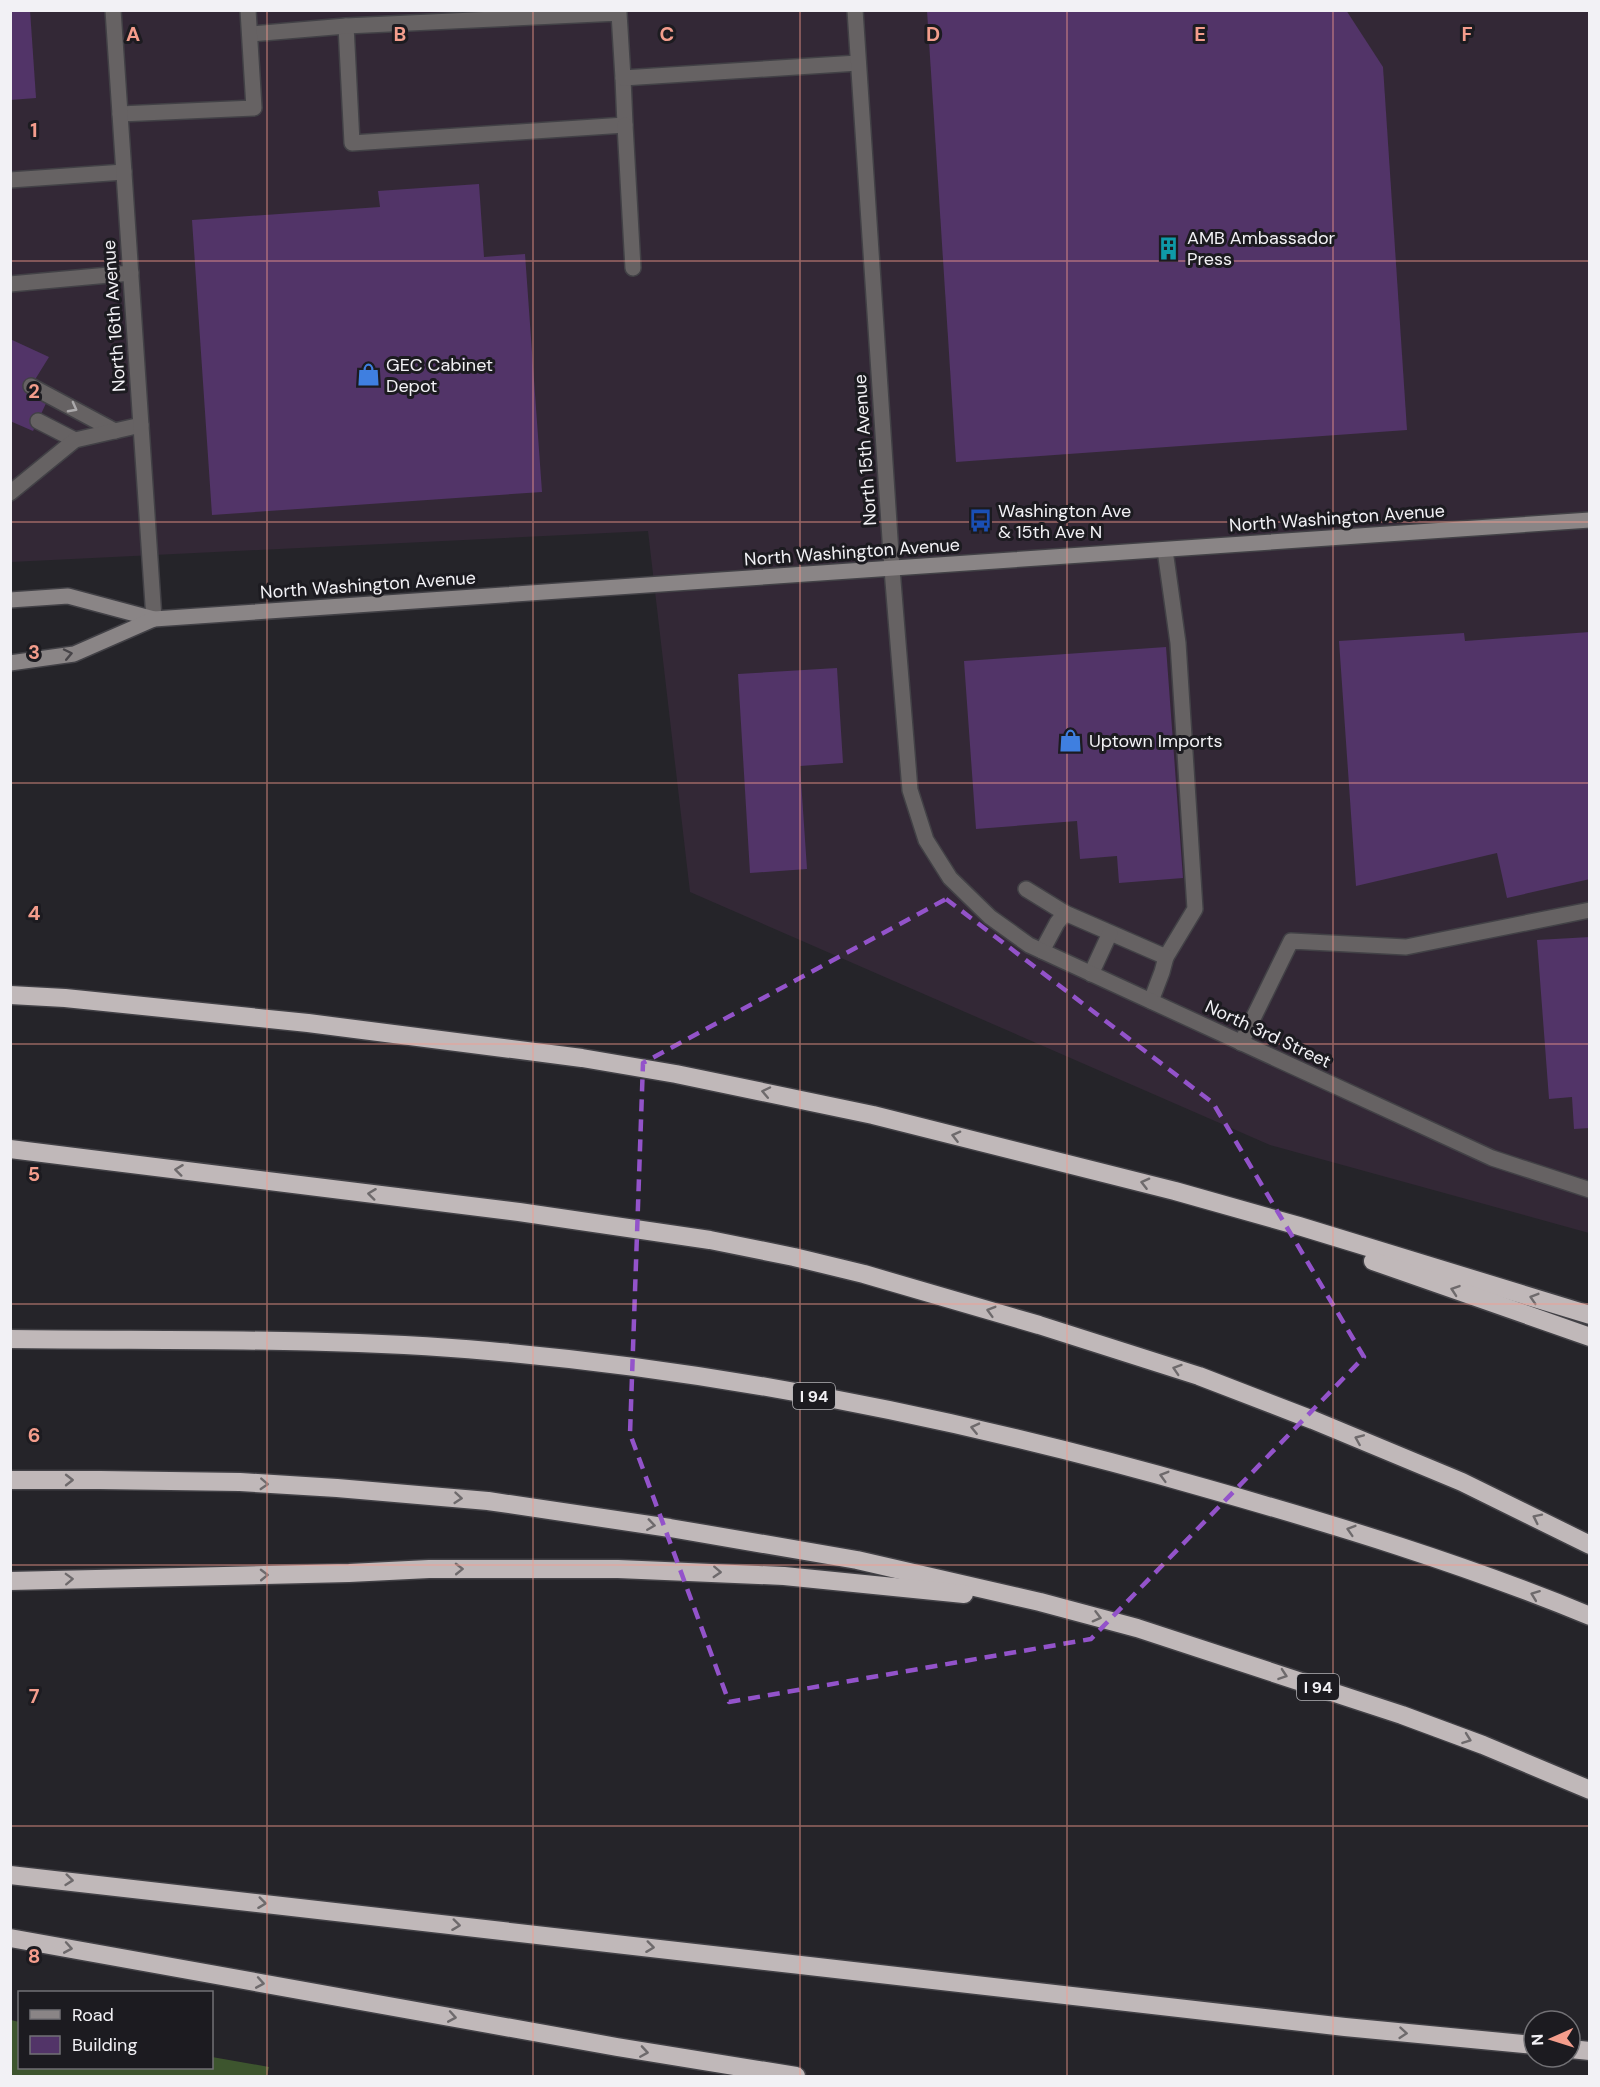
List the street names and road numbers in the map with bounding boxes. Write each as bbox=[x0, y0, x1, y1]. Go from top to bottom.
street label: North 16th Avenue bbox=[97, 239, 131, 393]
street label: North 15th Avenue bbox=[848, 373, 882, 527]
street label: North Washington Avenue bbox=[1228, 498, 1446, 538]
street label: North Washington Avenue bbox=[743, 532, 961, 572]
street label: North Washington Avenue bbox=[259, 565, 477, 605]
street label: North 3rd Street bbox=[1201, 994, 1335, 1074]
road number: I 94 bbox=[793, 1383, 835, 1409]
road number: I 94 bbox=[1297, 1674, 1339, 1700]

